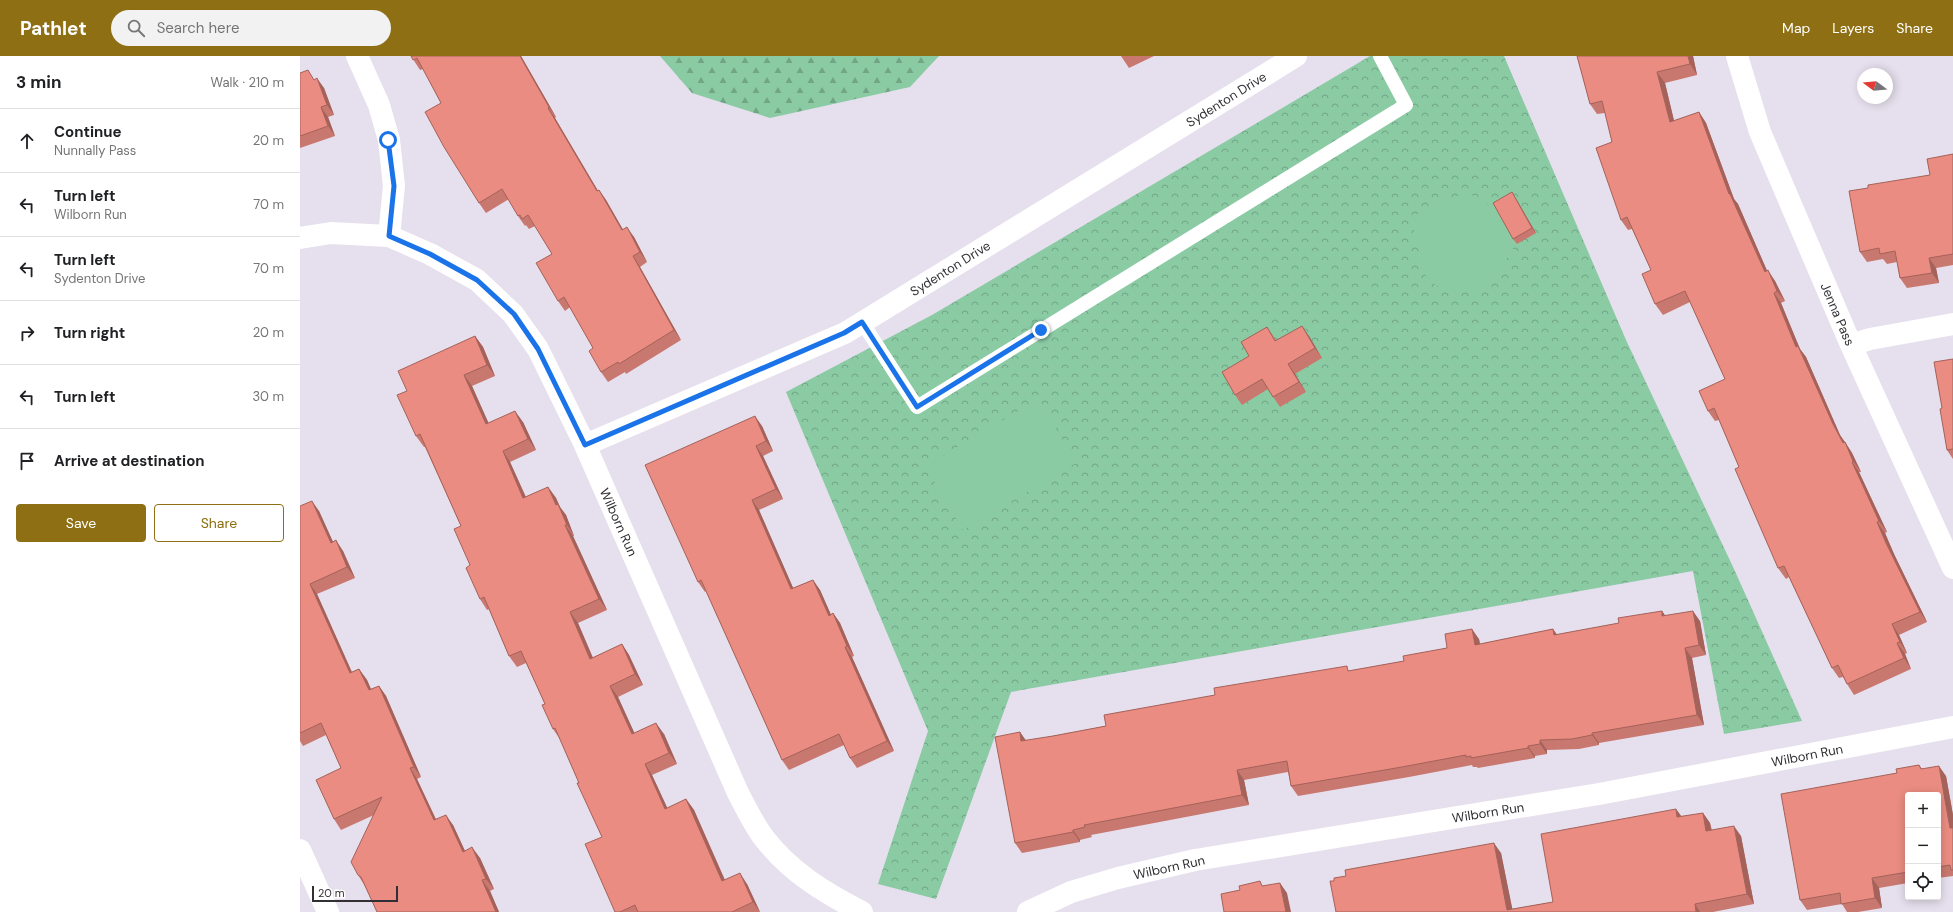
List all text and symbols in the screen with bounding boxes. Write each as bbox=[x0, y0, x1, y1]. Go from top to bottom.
search box bbox=[111, 10, 391, 46]
text: Pathlet bbox=[20, 16, 87, 41]
icon: search bbox=[125, 17, 147, 39]
text: Search here bbox=[157, 18, 239, 38]
text: Map bbox=[1782, 19, 1810, 37]
text: Layers bbox=[1832, 19, 1874, 37]
text: Share bbox=[1896, 19, 1933, 37]
street label: Sydenton Drive bbox=[1183, 68, 1270, 131]
north arrow bbox=[1857, 68, 1893, 104]
text: 3 min bbox=[16, 71, 61, 93]
text: Walk · 210 m bbox=[211, 74, 284, 91]
text: Continue bbox=[54, 122, 122, 142]
icon: ahead bbox=[16, 130, 38, 152]
route start bbox=[379, 131, 397, 149]
text: 20 m bbox=[253, 132, 284, 149]
text: Nunnally Pass bbox=[54, 142, 136, 159]
text: Turn left bbox=[54, 186, 115, 206]
icon: left bbox=[16, 194, 38, 216]
text: 70 m bbox=[253, 196, 284, 213]
text: Wilborn Run bbox=[54, 206, 127, 223]
street label: Sydenton Drive bbox=[907, 237, 994, 300]
text: Turn left bbox=[54, 250, 115, 270]
icon: left bbox=[16, 258, 38, 280]
text: 70 m bbox=[253, 260, 284, 277]
text: Sydenton Drive bbox=[54, 270, 145, 287]
street label: Jenna Pass bbox=[1817, 280, 1858, 348]
route end bbox=[1032, 321, 1050, 339]
icon: right bbox=[16, 322, 38, 344]
text: Turn right bbox=[54, 323, 125, 343]
text: 20 m bbox=[253, 324, 284, 341]
icon: left bbox=[16, 386, 38, 408]
text: Turn left bbox=[54, 387, 115, 407]
text: 30 m bbox=[252, 388, 284, 405]
icon: arrive bbox=[16, 450, 38, 472]
text: Arrive at destination bbox=[54, 451, 205, 471]
street label: Wilborn Run bbox=[596, 485, 641, 559]
button: Save bbox=[16, 504, 146, 542]
button: Share bbox=[154, 504, 284, 542]
street label: Wilborn Run bbox=[1770, 740, 1844, 771]
map controls bbox=[1905, 792, 1941, 900]
button: + bbox=[1905, 792, 1941, 828]
street label: Wilborn Run bbox=[1451, 798, 1525, 827]
button: − bbox=[1905, 828, 1941, 864]
street label: Wilborn Run bbox=[1132, 852, 1206, 883]
button: locate bbox=[1905, 864, 1941, 900]
scale bar bbox=[312, 884, 398, 903]
text: 20 m bbox=[318, 886, 344, 900]

